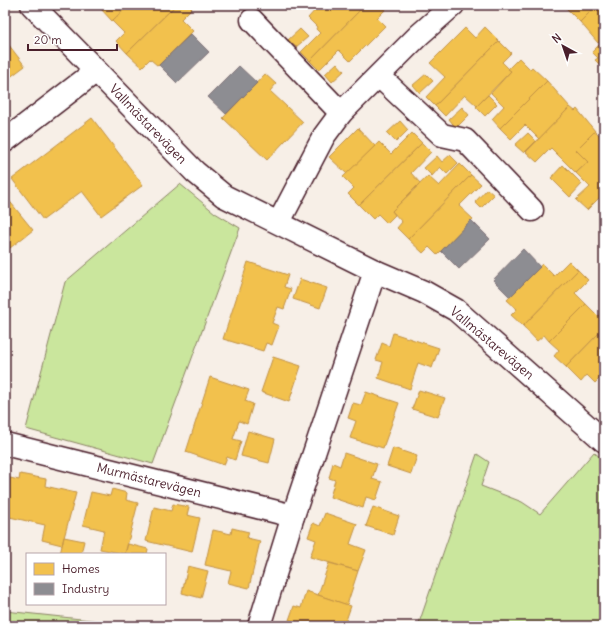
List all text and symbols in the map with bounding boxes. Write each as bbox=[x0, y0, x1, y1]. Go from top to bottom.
scale bar bbox=[28, 26, 117, 52]
north arrow bbox=[543, 26, 583, 66]
text: N bbox=[549, 31, 564, 46]
text: 20 m bbox=[34, 32, 62, 47]
street label: Vallmästarevägen bbox=[106, 80, 191, 168]
street label: Vallmästarevägen bbox=[446, 303, 538, 383]
street label: Murmästarevägen bbox=[95, 459, 204, 501]
legend bbox=[26, 553, 166, 605]
text: Homes bbox=[62, 561, 100, 576]
text: Industry bbox=[62, 581, 109, 596]

